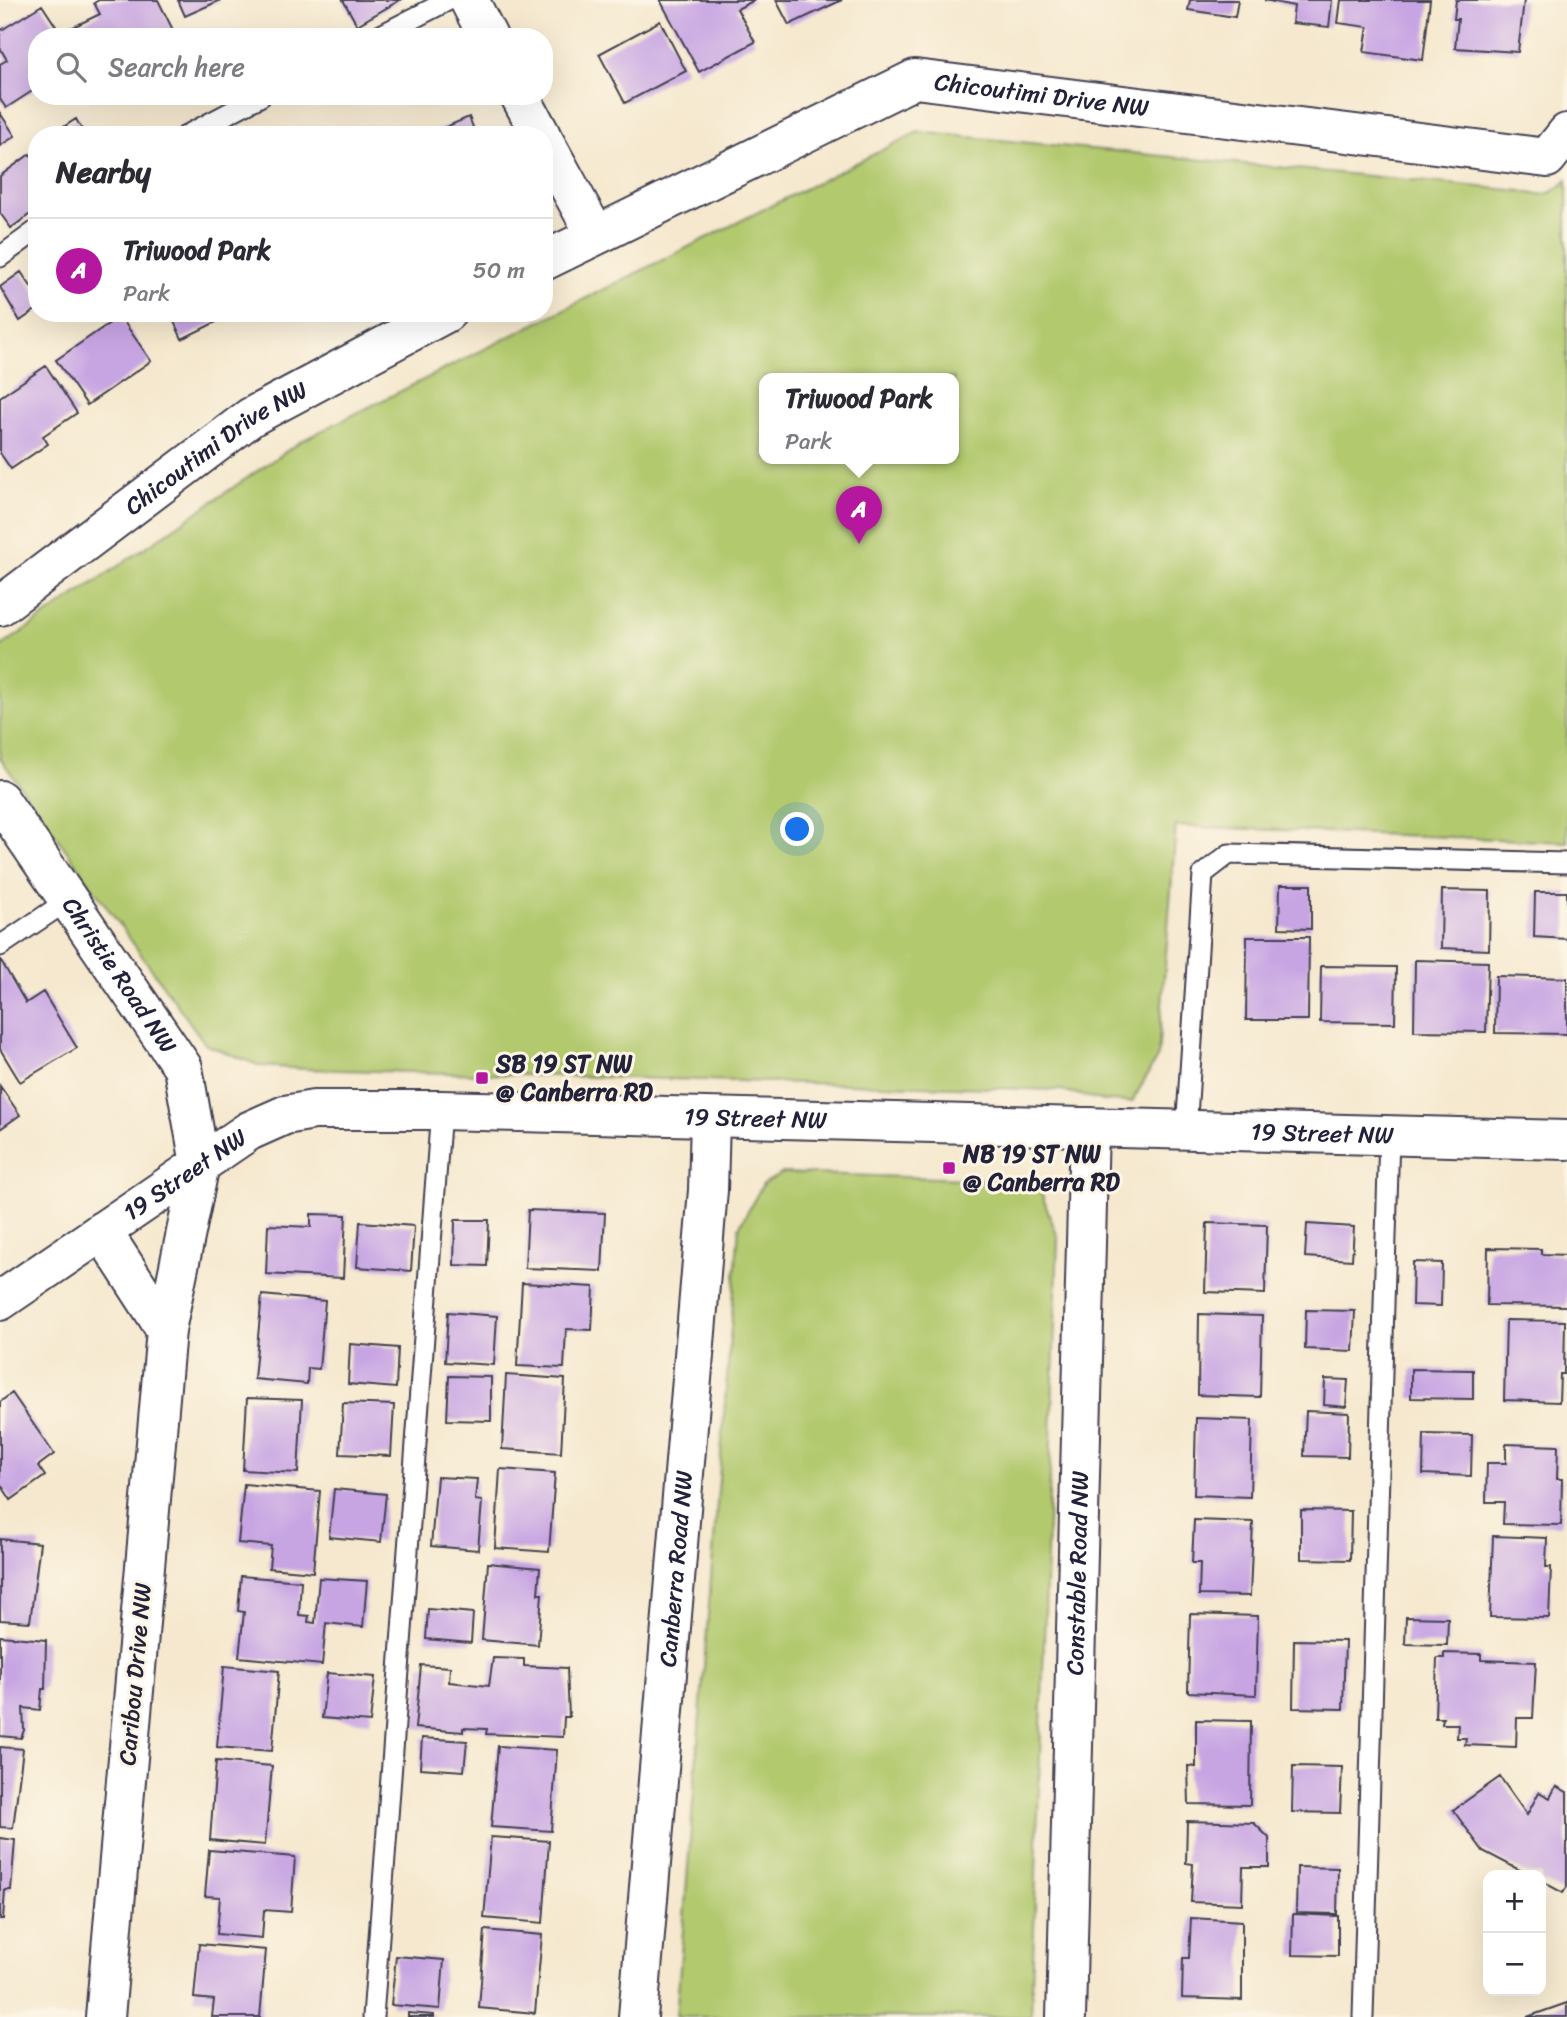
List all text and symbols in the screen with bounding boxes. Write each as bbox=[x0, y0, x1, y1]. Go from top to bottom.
search box bbox=[28, 28, 553, 105]
text: Search here bbox=[108, 44, 245, 90]
icon: search bbox=[52, 48, 90, 86]
street label: Chicoutimi Drive NW bbox=[932, 61, 1151, 129]
text: Nearby bbox=[56, 145, 151, 199]
text: Triwood Park bbox=[123, 227, 271, 273]
text: A bbox=[71, 250, 87, 291]
text: 50 m bbox=[473, 250, 525, 291]
text: Park bbox=[123, 273, 170, 314]
street label: Chicoutimi Drive NW bbox=[115, 369, 315, 526]
popup bbox=[759, 373, 959, 464]
text: Triwood Park bbox=[785, 375, 933, 421]
text: Park bbox=[785, 421, 832, 462]
pin: A bbox=[836, 486, 882, 544]
your location bbox=[780, 812, 814, 846]
street label: Christie Road NW bbox=[51, 888, 188, 1062]
place label: SB 19 ST NW @ Canberra RD bbox=[495, 1043, 653, 1113]
marker: SB 19 ST NW @ Canberra RD bbox=[474, 1070, 490, 1086]
street label: 19 Street NW bbox=[684, 1095, 828, 1141]
street label: 19 Street NW bbox=[1250, 1111, 1394, 1156]
street label: 19 Street NW bbox=[114, 1117, 256, 1232]
place label: NB 19 ST NW @ Canberra RD bbox=[962, 1133, 1120, 1203]
marker: NB 19 ST NW @ Canberra RD bbox=[941, 1160, 957, 1176]
street label: Canberra Road NW bbox=[647, 1469, 705, 1669]
street label: Constable Road NW bbox=[1054, 1470, 1101, 1676]
street label: Caribou Drive NW bbox=[106, 1581, 164, 1767]
map controls bbox=[1483, 1870, 1546, 1996]
button: + bbox=[1483, 1870, 1546, 1933]
button: − bbox=[1483, 1933, 1546, 1996]

